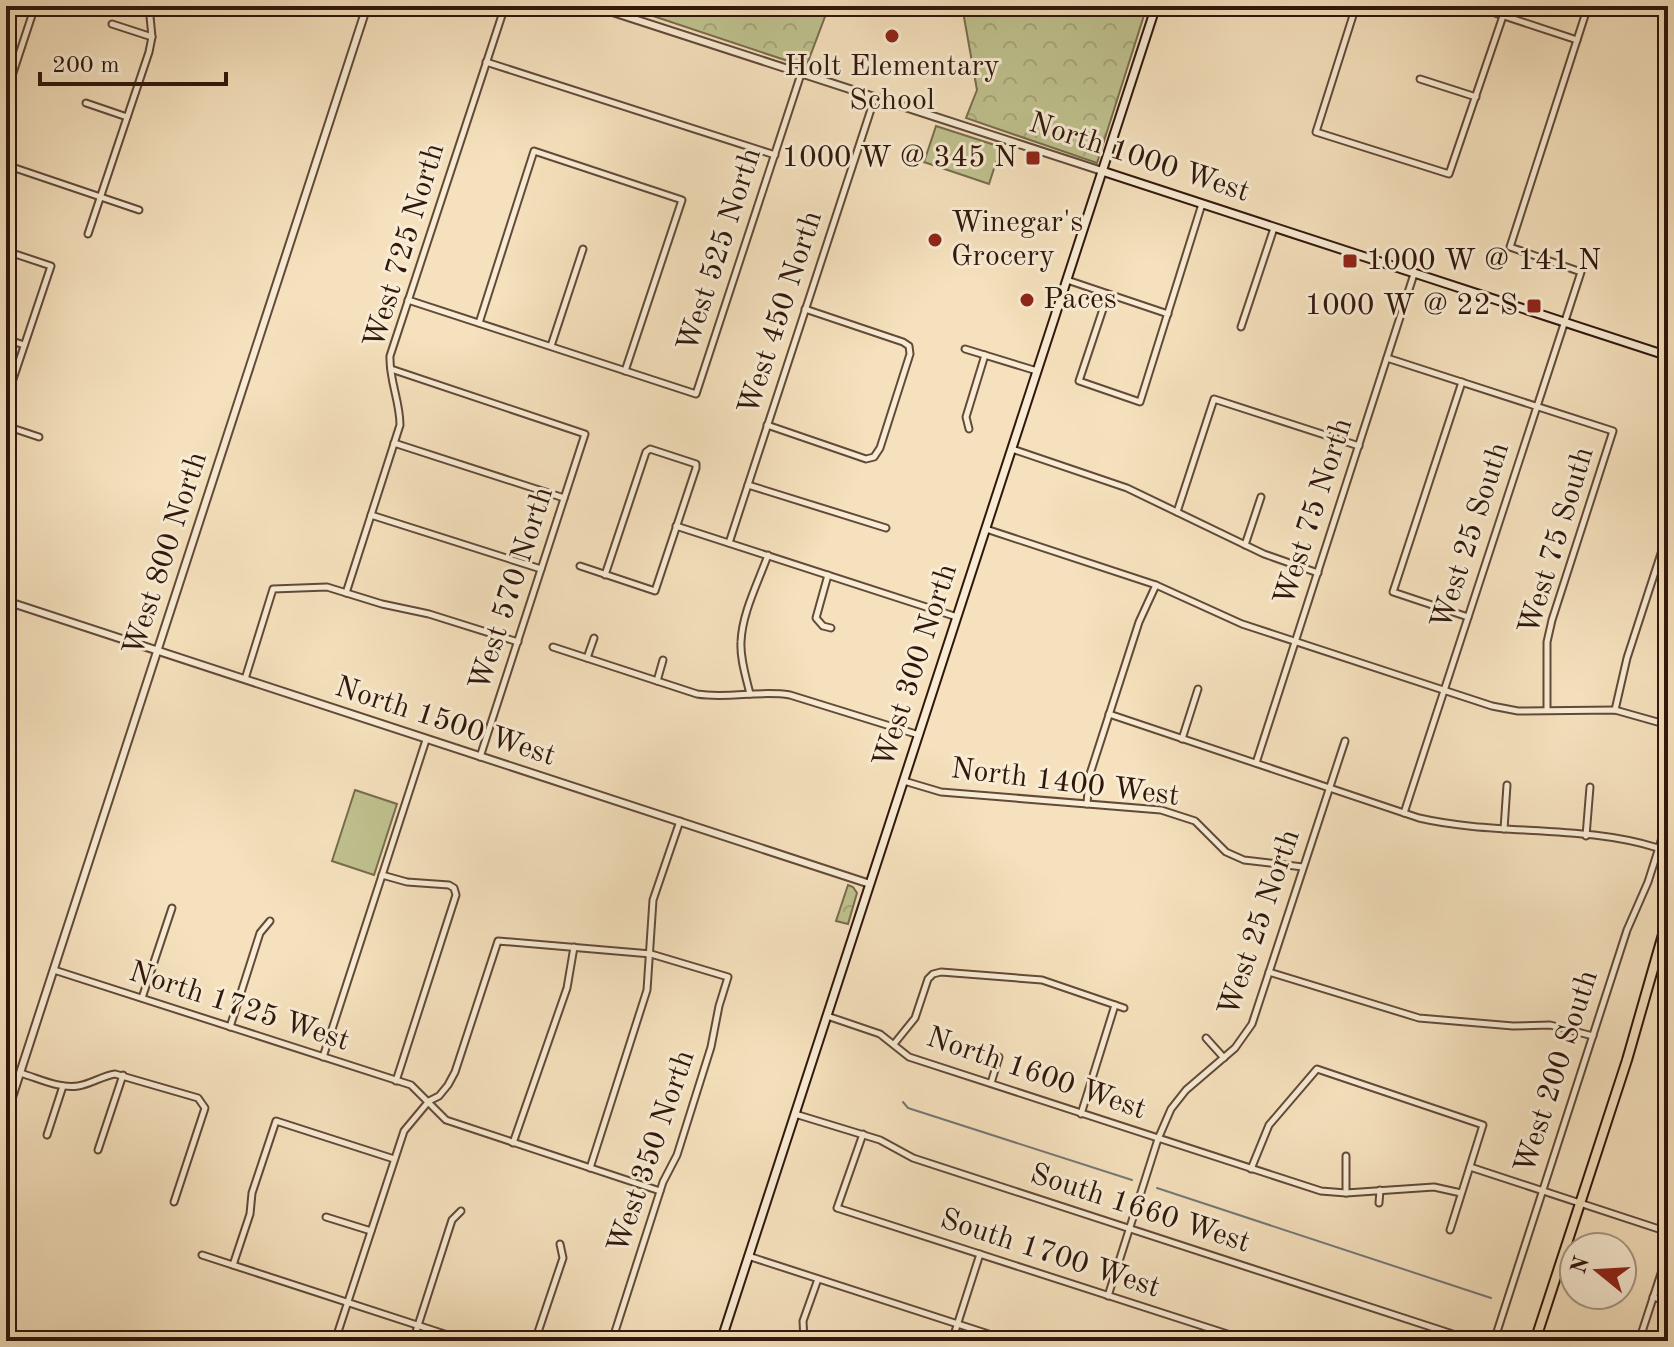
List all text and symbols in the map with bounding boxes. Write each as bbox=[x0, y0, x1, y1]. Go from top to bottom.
marker: Holt Elementary School bbox=[883, 27, 901, 45]
scale bar bbox=[40, 36, 226, 86]
place label: Holt Elementary School bbox=[784, 52, 1000, 116]
text: 200 m bbox=[52, 54, 120, 78]
street label: North 1000 West bbox=[1025, 108, 1253, 208]
street label: West 725 North bbox=[360, 140, 450, 352]
place label: 1000 W @ 345 N bbox=[782, 143, 1017, 173]
street label: West 525 North bbox=[673, 144, 767, 356]
marker: 1000 W @ 345 N bbox=[1024, 149, 1042, 167]
street label: West 450 North bbox=[734, 207, 828, 419]
place label: Winegar's Grocery bbox=[951, 208, 1083, 272]
marker: Winegar's Grocery bbox=[926, 231, 944, 249]
place label: 1000 W @ 141 N bbox=[1366, 246, 1601, 276]
marker: 1000 W @ 141 N bbox=[1341, 252, 1359, 270]
place label: Paces bbox=[1043, 285, 1117, 315]
marker: Paces bbox=[1018, 291, 1036, 309]
place label: 1000 W @ 22 S bbox=[1305, 291, 1518, 321]
marker: 1000 W @ 22 S bbox=[1525, 297, 1543, 315]
street label: West 75 North bbox=[1270, 415, 1358, 609]
street label: West 25 South bbox=[1427, 439, 1515, 633]
street label: West 75 South bbox=[1514, 444, 1600, 638]
street label: West 800 North bbox=[119, 448, 213, 660]
street label: West 570 North bbox=[465, 483, 559, 695]
street label: West 300 North bbox=[869, 560, 963, 772]
street label: North 1500 West bbox=[331, 672, 559, 772]
street label: North 1400 West bbox=[949, 754, 1181, 812]
street label: West 25 North bbox=[1214, 826, 1306, 1020]
street label: North 1725 West bbox=[125, 957, 353, 1057]
street label: West 200 South bbox=[1510, 967, 1604, 1177]
street label: North 1600 West bbox=[922, 1022, 1150, 1126]
street label: West 350 North bbox=[603, 1047, 701, 1257]
street label: South 1660 West bbox=[1026, 1159, 1254, 1259]
street label: South 1700 West bbox=[936, 1204, 1164, 1304]
north arrow bbox=[1558, 1231, 1638, 1311]
text: N bbox=[1568, 1254, 1594, 1277]

